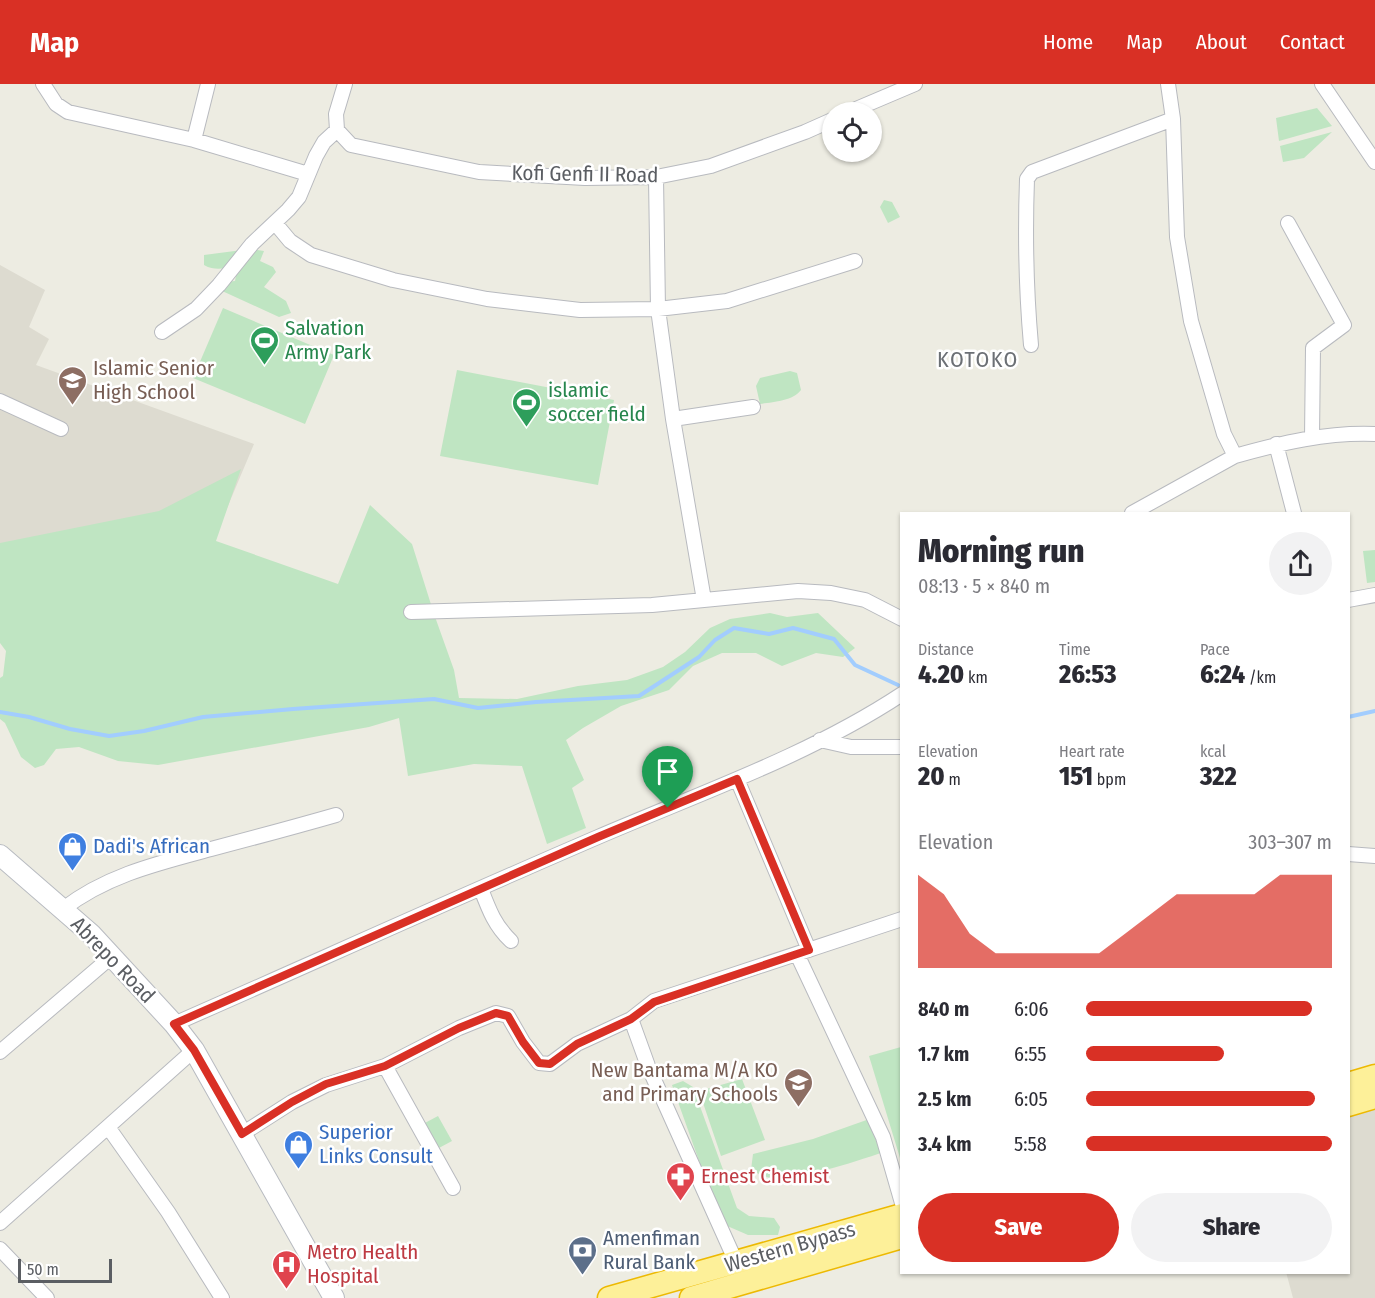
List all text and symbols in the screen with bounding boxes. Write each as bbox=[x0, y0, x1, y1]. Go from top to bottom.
text: Map bbox=[30, 26, 79, 59]
text: Home bbox=[1043, 29, 1093, 55]
text: Map bbox=[1126, 29, 1163, 55]
text: About bbox=[1196, 29, 1247, 55]
text: Contact bbox=[1280, 29, 1345, 55]
map controls bbox=[822, 102, 882, 162]
button: locate bbox=[822, 102, 882, 162]
street label: Kofi Genfi II Road bbox=[511, 160, 659, 188]
place label: Salvation Army Park bbox=[285, 315, 371, 365]
sports icon: Salvation Army Park bbox=[248, 324, 280, 366]
district label: KOTOKO bbox=[937, 346, 1019, 373]
place label: Islamic Senior High School bbox=[93, 355, 215, 405]
school or university icon: Islamic Senior High School bbox=[56, 364, 88, 406]
place label: islamic soccer field bbox=[548, 377, 646, 427]
sports icon: islamic soccer field bbox=[511, 386, 543, 428]
text: Morning run bbox=[918, 531, 1085, 571]
button: share bbox=[1269, 532, 1332, 595]
text: 08:13 · 5 × 840 m bbox=[918, 574, 1050, 598]
text: Distance bbox=[918, 640, 974, 659]
text: Time bbox=[1059, 640, 1091, 659]
text: Pace bbox=[1200, 640, 1230, 659]
text: 4.20 bbox=[918, 659, 964, 690]
text: 26:53 bbox=[1059, 659, 1117, 690]
text: 6:24 bbox=[1200, 659, 1245, 690]
text: km bbox=[964, 668, 988, 687]
text: /km bbox=[1245, 668, 1276, 687]
text: Elevation bbox=[918, 742, 978, 761]
text: Heart rate bbox=[1059, 742, 1125, 761]
text: kcal bbox=[1200, 742, 1226, 761]
pin bbox=[642, 746, 693, 808]
icon: arrive bbox=[651, 755, 684, 788]
text: 20 bbox=[918, 761, 945, 792]
text: 151 bbox=[1059, 761, 1093, 792]
text: 322 bbox=[1200, 761, 1237, 792]
text: m bbox=[945, 770, 961, 789]
text: bpm bbox=[1093, 770, 1126, 789]
shop icon: Dadi's African bbox=[56, 830, 88, 872]
text: Elevation bbox=[918, 830, 993, 854]
text: 303–307 m bbox=[1248, 830, 1332, 854]
place label: Dadi's African bbox=[93, 833, 210, 859]
street label: Abrepo Road bbox=[65, 911, 161, 1009]
text: 840 m bbox=[918, 997, 969, 1021]
text: 6:06 bbox=[1014, 997, 1049, 1021]
text: 1.7 km bbox=[918, 1042, 969, 1066]
text: 6:55 bbox=[1014, 1042, 1047, 1066]
place label: New Bantama M/A KO and Primary Schools bbox=[591, 1057, 778, 1107]
school or university icon: New Bantama M/A KO and Primary Schools bbox=[783, 1066, 815, 1108]
text: 2.5 km bbox=[918, 1087, 971, 1111]
text: 6:05 bbox=[1014, 1087, 1048, 1111]
place label: Superior Links Consult bbox=[319, 1119, 433, 1169]
shop icon: Superior Links Consult bbox=[282, 1128, 314, 1170]
text: 3.4 km bbox=[918, 1132, 971, 1156]
text: 5:58 bbox=[1014, 1132, 1047, 1156]
pharmacy icon: Ernest Chemist bbox=[664, 1160, 696, 1202]
place label: Ernest Chemist bbox=[701, 1163, 829, 1189]
button: Save bbox=[918, 1193, 1119, 1262]
button: Share bbox=[1131, 1193, 1332, 1262]
street label: Western Bypass bbox=[722, 1216, 858, 1278]
place label: Amenfiman Rural Bank bbox=[603, 1225, 700, 1275]
bank icon: Amenfiman Rural Bank bbox=[566, 1234, 598, 1276]
place label: Metro Health Hospital bbox=[307, 1239, 418, 1289]
hospital icon: Metro Health Hospital bbox=[270, 1248, 302, 1290]
scale bar bbox=[18, 1256, 112, 1284]
text: 50 m bbox=[27, 1260, 59, 1279]

